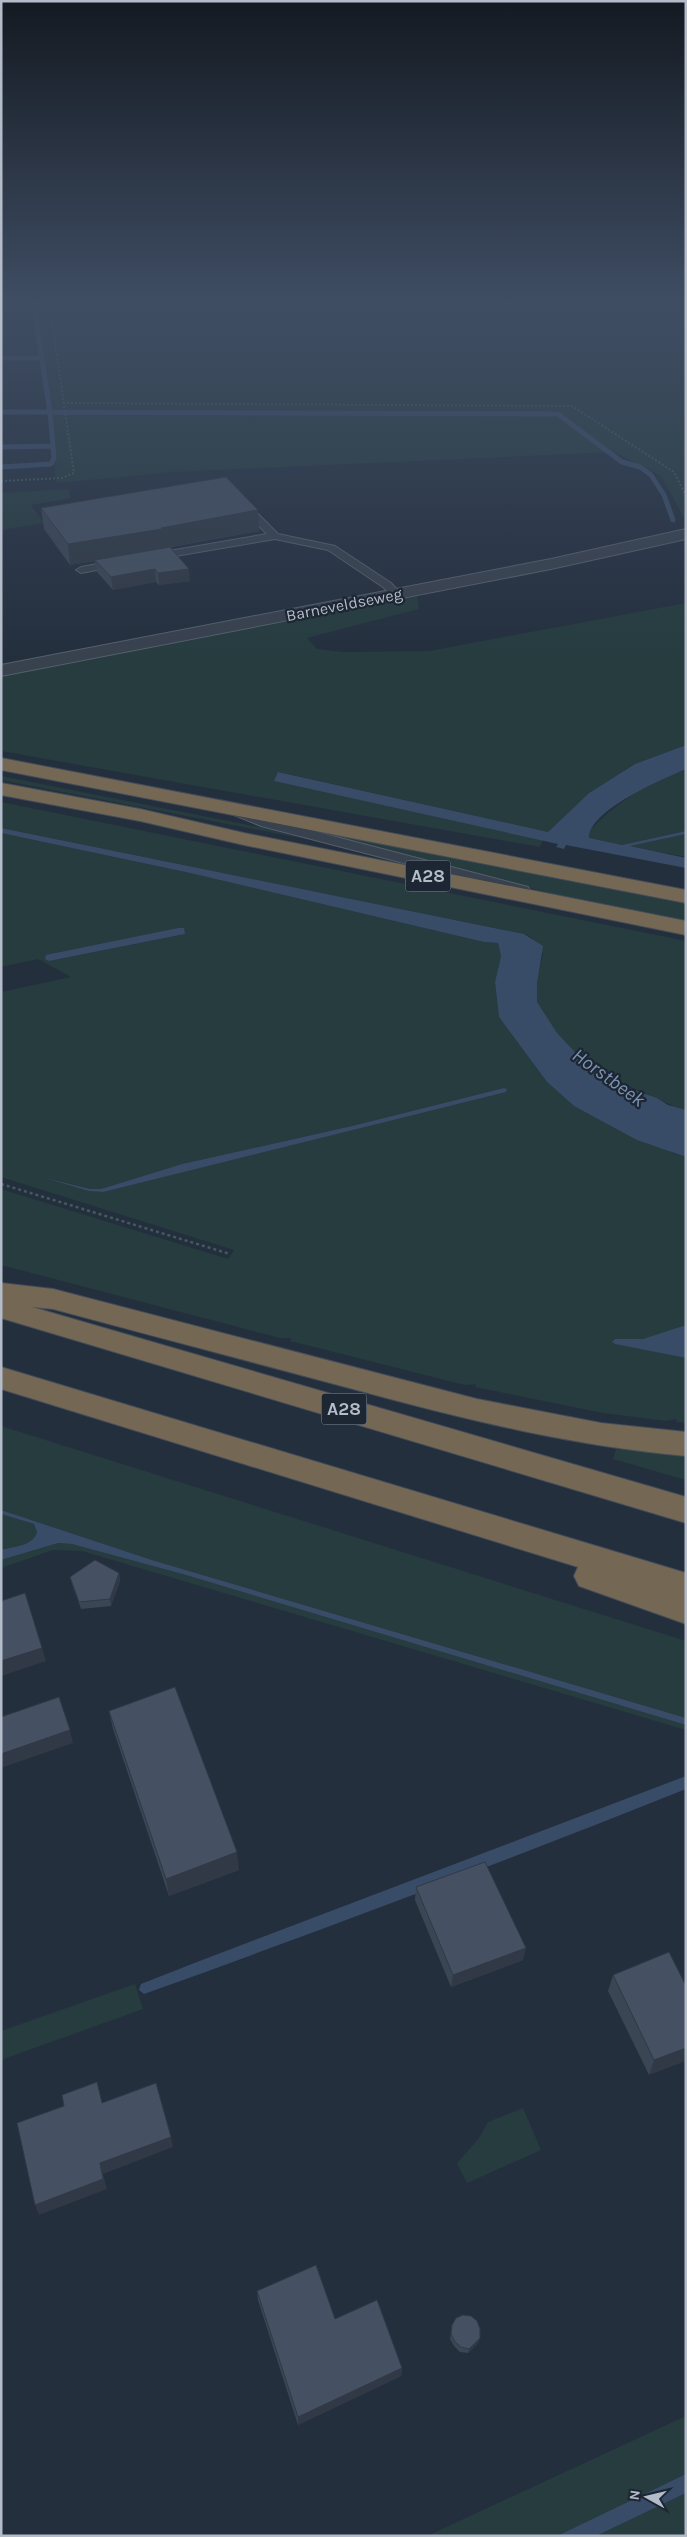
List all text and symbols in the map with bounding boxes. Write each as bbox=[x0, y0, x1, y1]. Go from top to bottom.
street label: Barneveldseweg bbox=[284, 584, 404, 625]
road number: A28 bbox=[406, 860, 450, 891]
water label: Horstbeek bbox=[568, 1043, 650, 1112]
road number: A28 bbox=[322, 1394, 366, 1425]
north arrow bbox=[622, 2472, 672, 2522]
text: N bbox=[626, 2489, 644, 2501]

